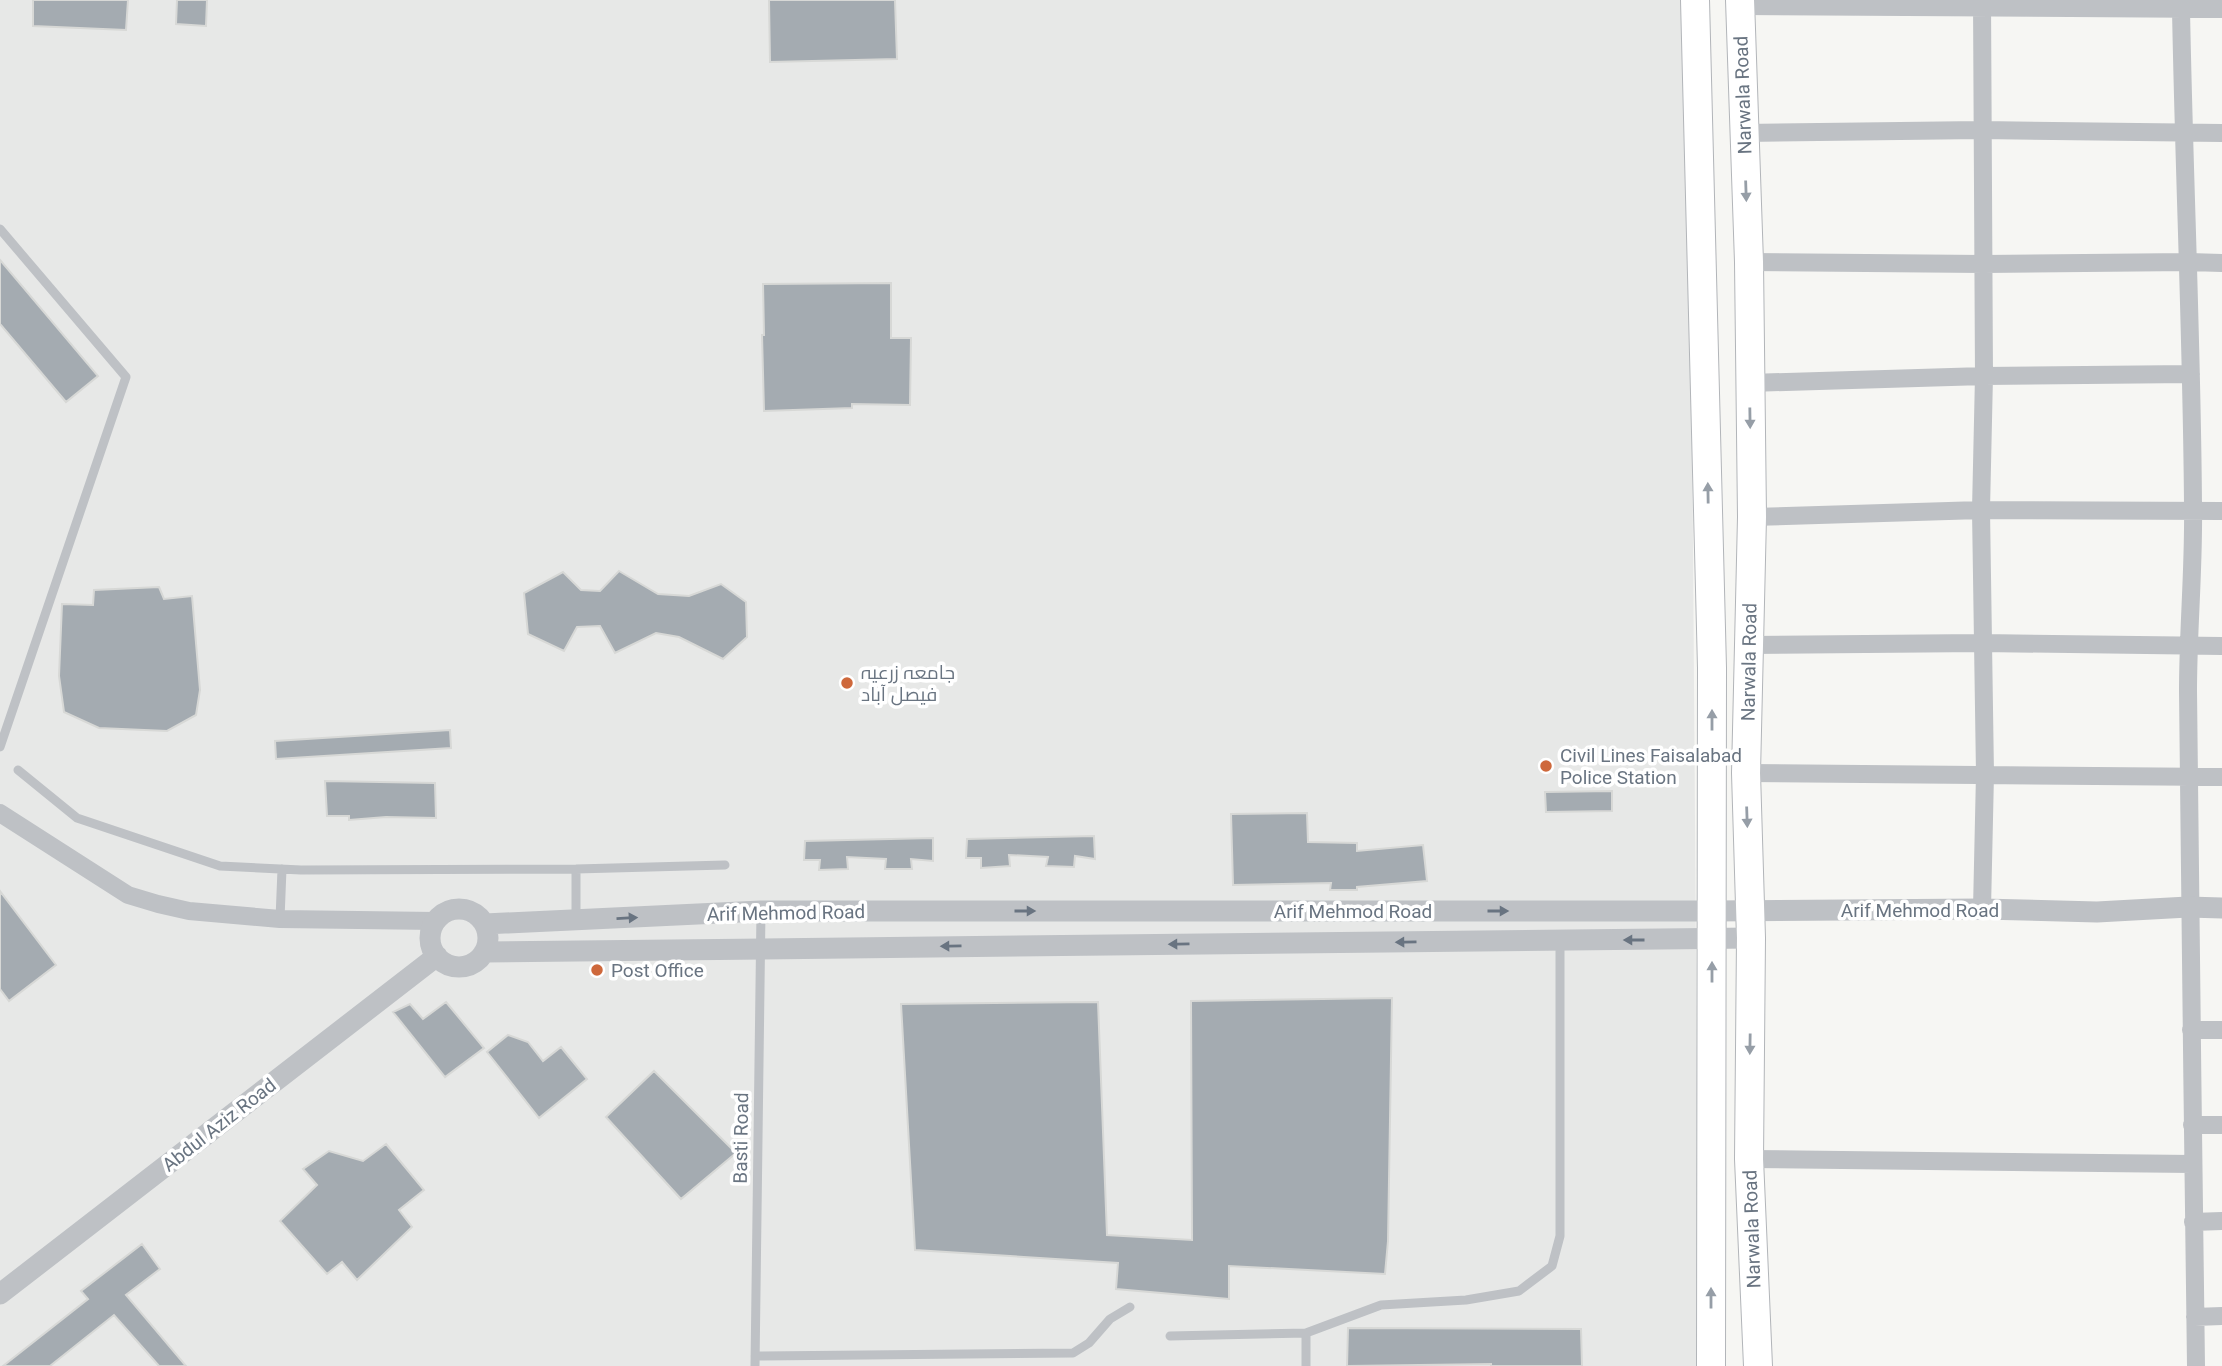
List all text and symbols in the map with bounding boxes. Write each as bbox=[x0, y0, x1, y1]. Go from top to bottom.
street label: Narwala Road bbox=[1729, 35, 1757, 155]
one-way arrow bbox=[1741, 180, 1752, 202]
one-way arrow bbox=[1745, 407, 1756, 429]
one-way arrow bbox=[1702, 482, 1713, 504]
street label: Narwala Road bbox=[1736, 603, 1762, 721]
place label: جامعہ زرعیہ فیصل آباد bbox=[861, 661, 955, 706]
marker: جامعہ زرعیہ فیصل آباد bbox=[839, 675, 855, 691]
one-way arrow bbox=[1706, 709, 1718, 731]
place label: Civil Lines Faisalabad Police Station bbox=[1560, 744, 1742, 789]
marker: Civil Lines Faisalabad Police Station bbox=[1538, 758, 1554, 774]
one-way arrow bbox=[1742, 806, 1753, 828]
street label: Arif Mehmod Road bbox=[1841, 899, 1999, 922]
street label: Arif Mehmod Road bbox=[707, 900, 865, 926]
street label: Arif Mehmod Road bbox=[1274, 900, 1432, 923]
one-way arrow bbox=[1015, 905, 1037, 917]
one-way arrow bbox=[1487, 905, 1509, 917]
one-way arrow bbox=[616, 912, 638, 923]
one-way arrow bbox=[1623, 934, 1645, 945]
one-way arrow bbox=[1395, 936, 1417, 948]
one-way arrow bbox=[1168, 938, 1190, 950]
one-way arrow bbox=[940, 940, 962, 952]
place label: Post Office bbox=[611, 959, 704, 982]
one-way arrow bbox=[1706, 961, 1718, 983]
marker: Post Office bbox=[589, 962, 605, 978]
one-way arrow bbox=[1744, 1034, 1756, 1056]
street label: Abdul Aziz Road bbox=[158, 1073, 280, 1177]
street label: Basti Road bbox=[729, 1092, 753, 1184]
street label: Narwala Road bbox=[1738, 1169, 1766, 1289]
one-way arrow bbox=[1705, 1287, 1717, 1309]

